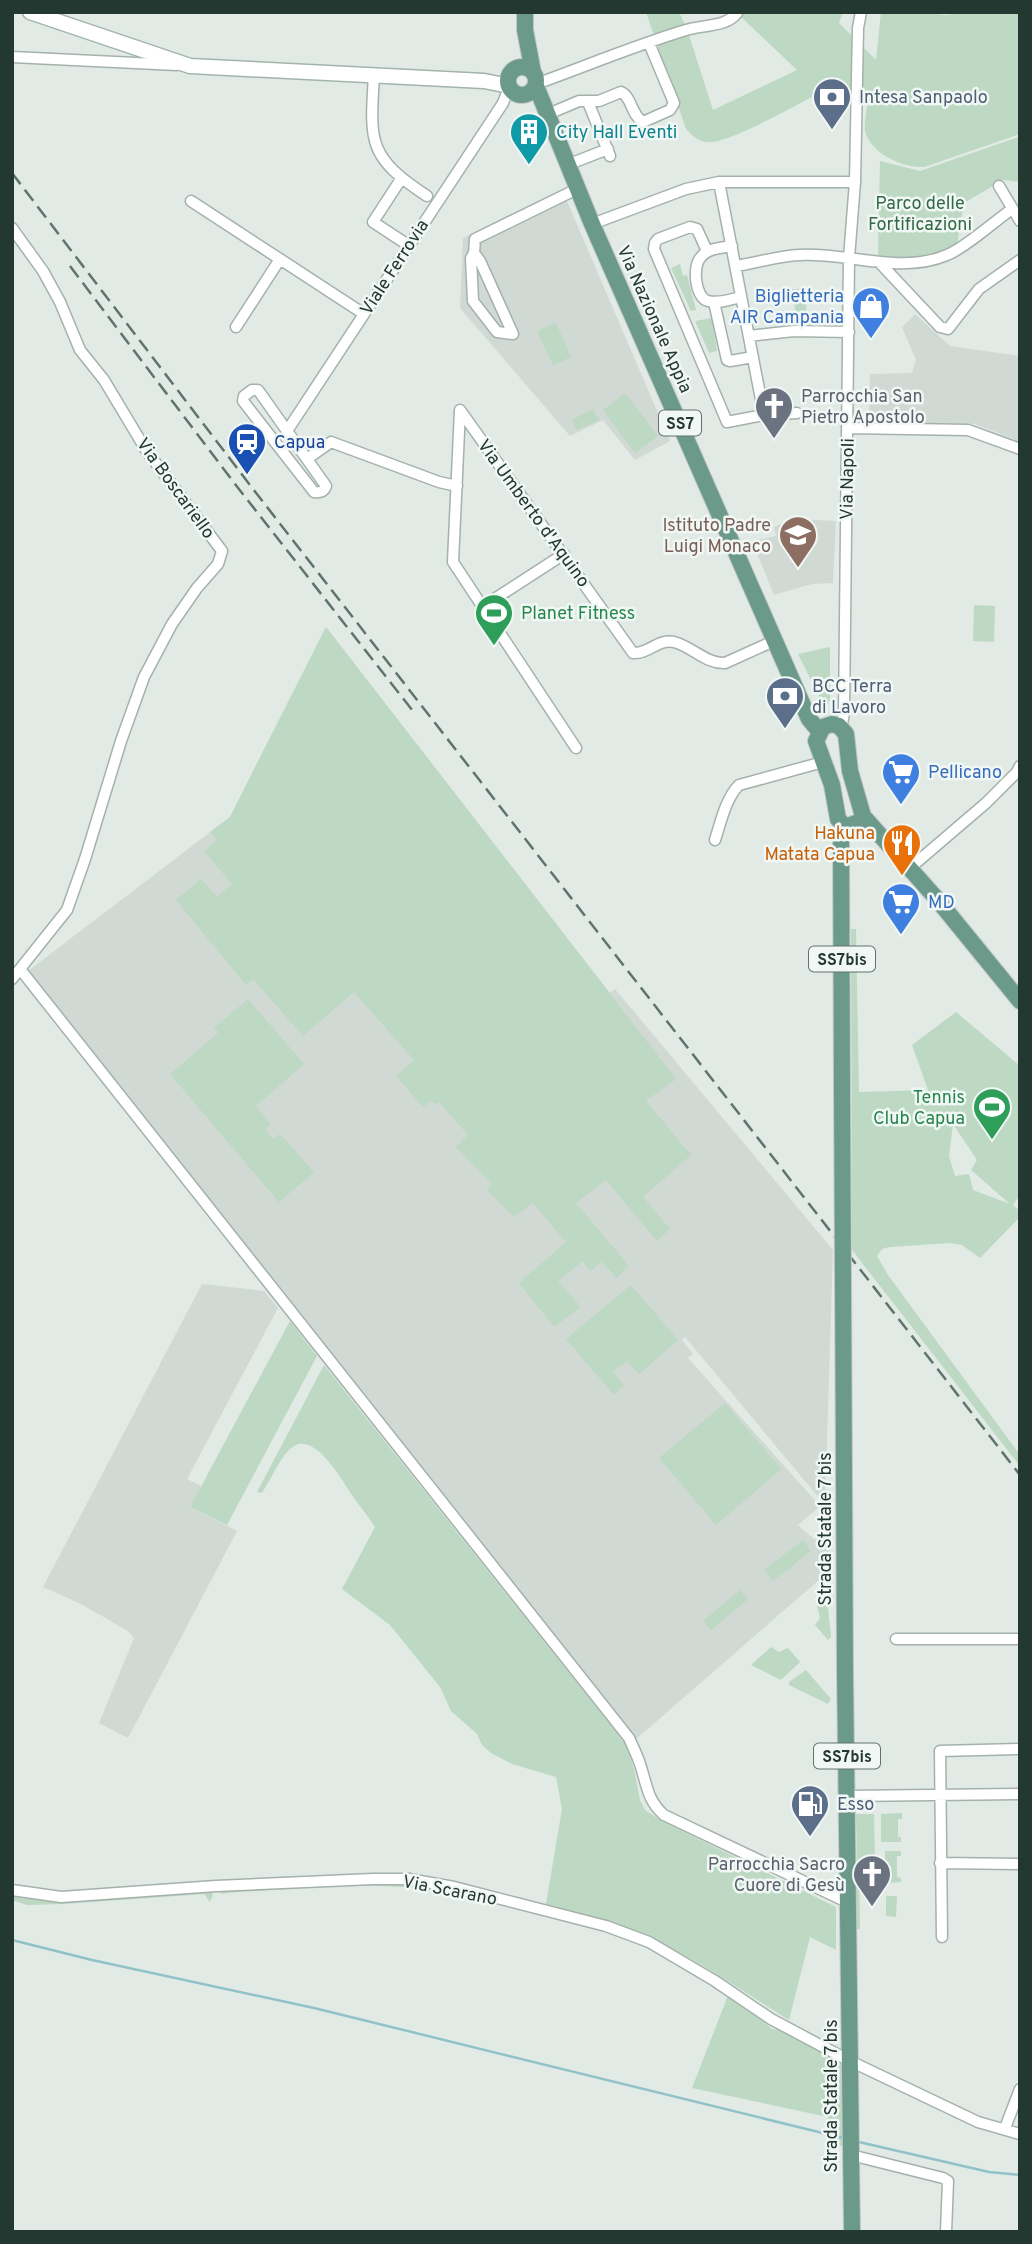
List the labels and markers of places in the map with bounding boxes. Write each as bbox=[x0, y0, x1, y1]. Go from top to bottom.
bank icon: Intesa Sanpaolo bbox=[811, 76, 853, 131]
place label: Intesa Sanpaolo bbox=[859, 87, 988, 110]
building icon: City Hall Eventi bbox=[508, 111, 550, 166]
place label: City Hall Eventi bbox=[556, 122, 677, 145]
shop icon: Biglietteria AIR Campania bbox=[850, 285, 892, 340]
place label: Biglietteria AIR Campania bbox=[730, 286, 844, 330]
church icon: Parrocchia San Pietro Apostolo bbox=[753, 385, 795, 440]
place label: Parrocchia San Pietro Apostolo bbox=[801, 386, 925, 430]
station icon: Capua bbox=[226, 421, 268, 476]
place label: Capua bbox=[274, 432, 325, 455]
school or university icon: Istituto Padre Luigi Monaco bbox=[777, 514, 819, 569]
place label: Istituto Padre Luigi Monaco bbox=[663, 515, 771, 559]
sports icon: Planet Fitness bbox=[473, 592, 515, 647]
place label: Planet Fitness bbox=[521, 603, 635, 626]
bank icon: BCC Terra di Lavoro bbox=[764, 675, 806, 730]
place label: BCC Terra di Lavoro bbox=[812, 676, 892, 720]
supermarket icon: Pellicano bbox=[880, 751, 922, 806]
place label: Pellicano bbox=[928, 762, 1002, 785]
restaurant icon: Hakuna Matata Capua bbox=[881, 822, 923, 877]
place label: Hakuna Matata Capua bbox=[764, 823, 875, 867]
supermarket icon: MD bbox=[880, 881, 922, 936]
place label: MD bbox=[928, 892, 955, 915]
sports icon: Tennis Club Capua bbox=[971, 1086, 1013, 1141]
place label: Tennis Club Capua bbox=[873, 1087, 965, 1131]
fuel station icon: Esso bbox=[789, 1783, 831, 1838]
place label: Esso bbox=[837, 1794, 874, 1817]
church icon: Parrocchia Sacro Cuore di Gesù bbox=[851, 1853, 893, 1908]
place label: Parrocchia Sacro Cuore di Gesù bbox=[708, 1854, 845, 1898]

